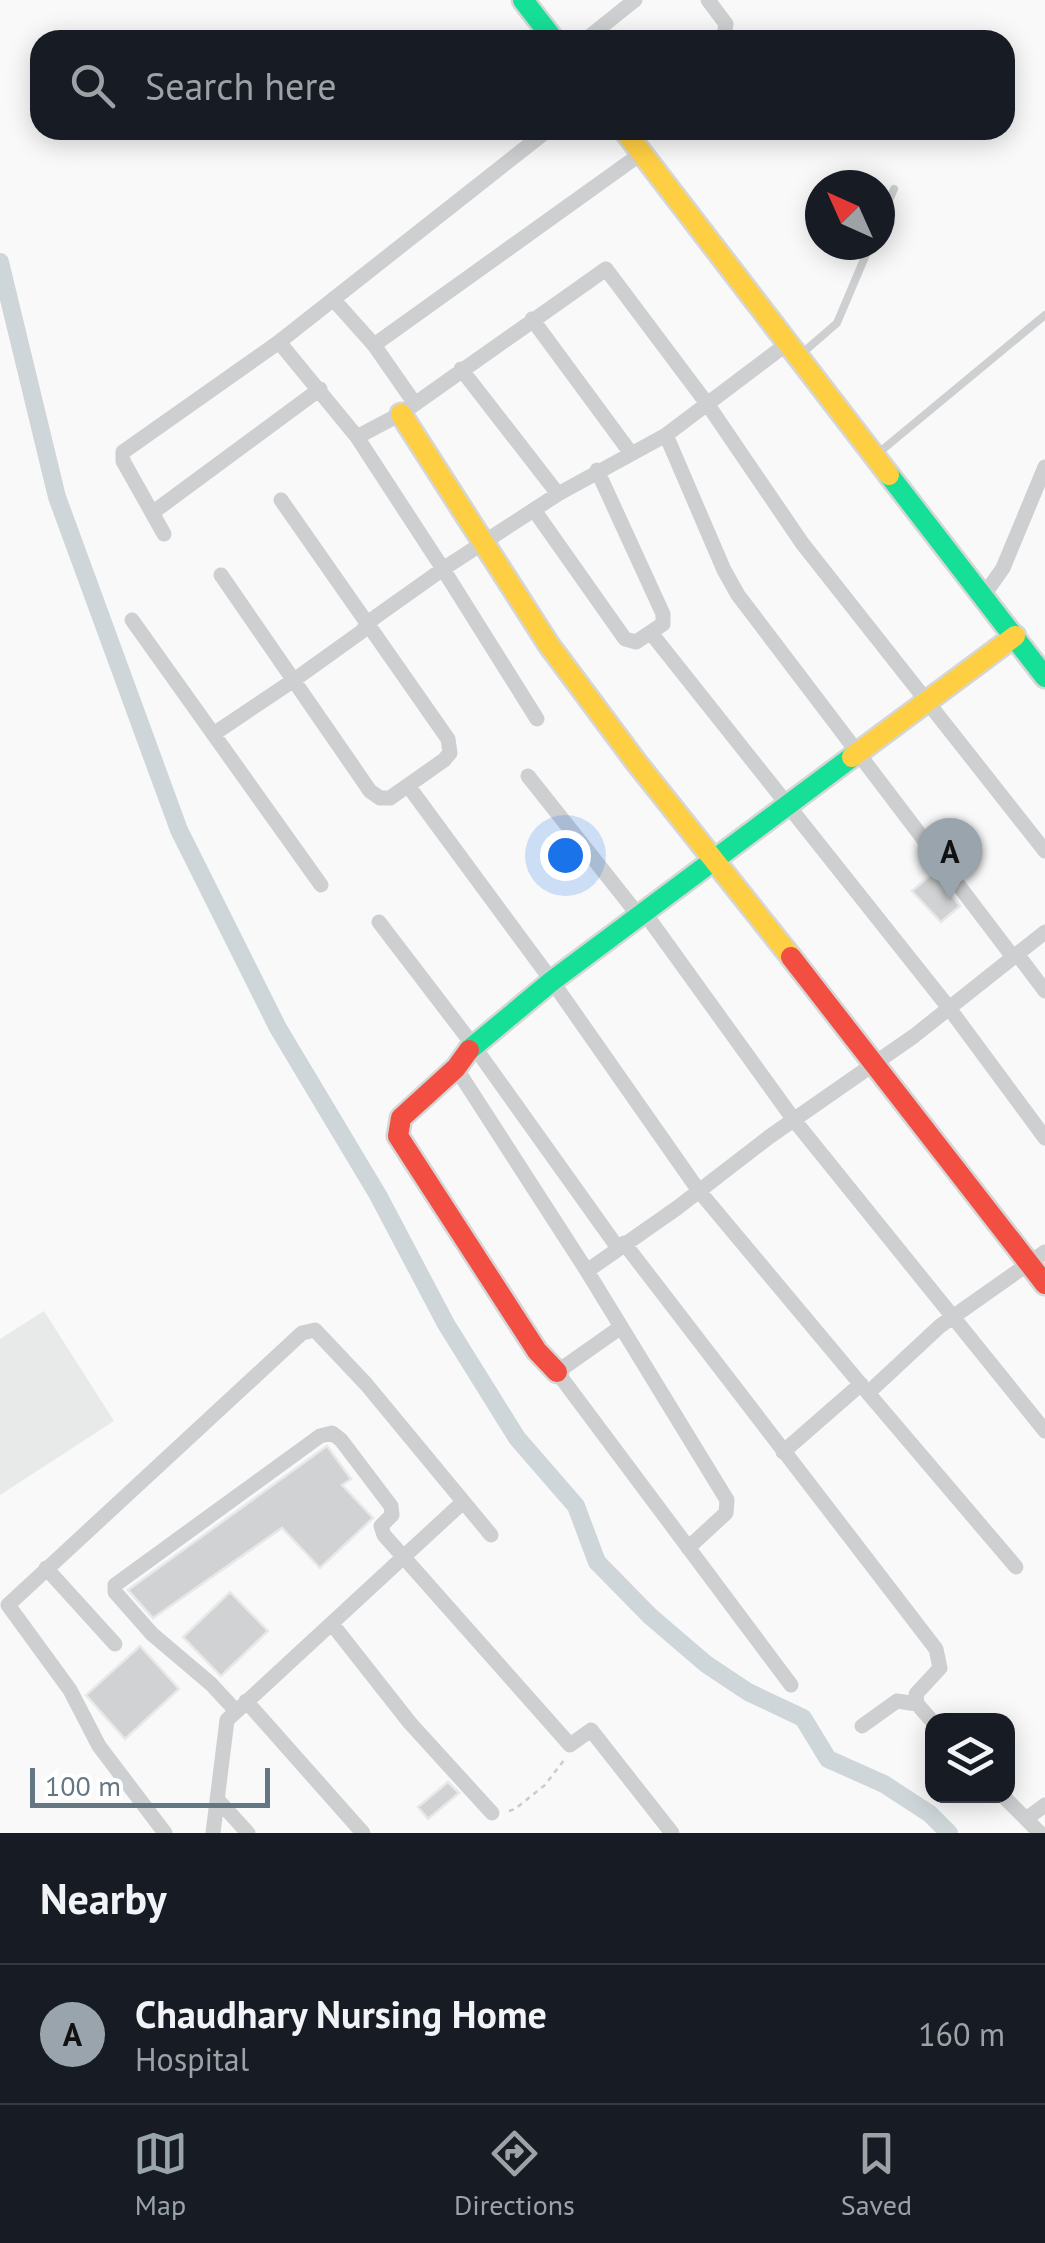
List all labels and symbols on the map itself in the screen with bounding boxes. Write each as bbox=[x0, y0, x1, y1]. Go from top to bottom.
north arrow bbox=[805, 170, 895, 260]
pin: A bbox=[918, 818, 982, 900]
your location bbox=[540, 830, 591, 881]
scale bar bbox=[30, 1763, 270, 1808]

